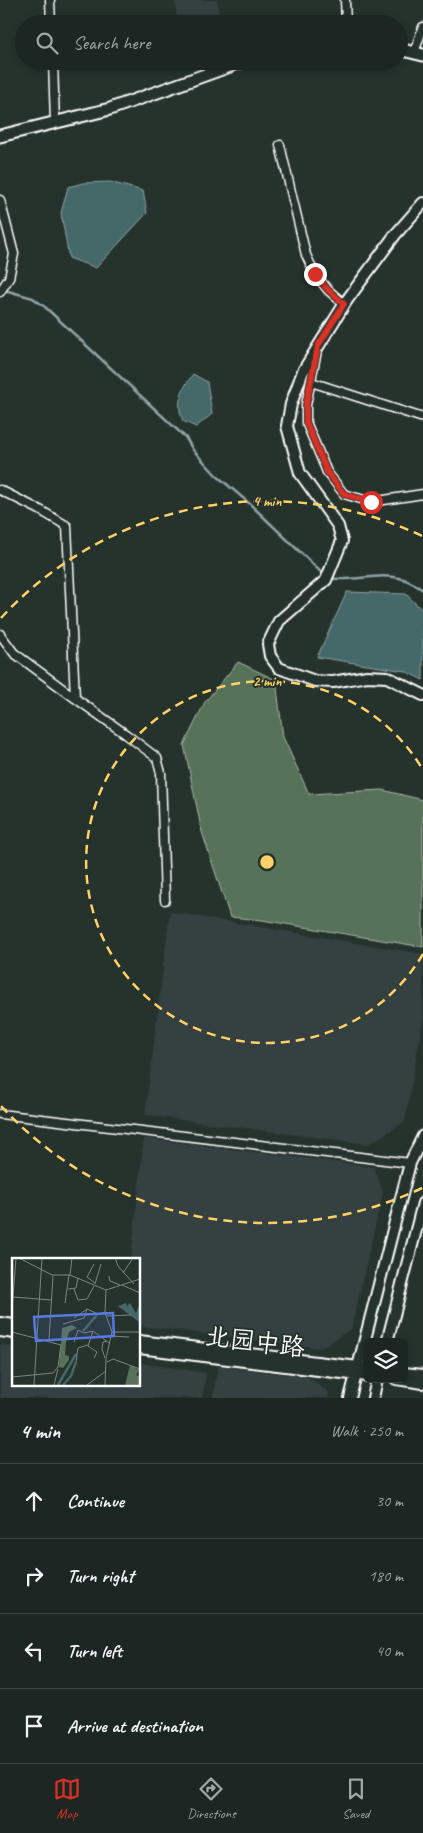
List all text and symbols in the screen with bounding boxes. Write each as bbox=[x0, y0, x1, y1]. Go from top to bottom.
search box bbox=[15, 15, 408, 70]
icon: search bbox=[33, 29, 61, 57]
text: Search here bbox=[73, 31, 150, 55]
route end bbox=[304, 263, 327, 286]
route start bbox=[360, 491, 383, 514]
text: 4 min bbox=[253, 492, 282, 511]
text: 2 min bbox=[253, 672, 282, 691]
centre of rings bbox=[258, 853, 276, 871]
inset map bbox=[12, 1258, 140, 1386]
street label: 北园中路 bbox=[203, 1320, 306, 1364]
map controls bbox=[363, 1338, 408, 1383]
button: layers bbox=[363, 1338, 408, 1383]
text: 4 min bbox=[20, 1418, 60, 1444]
text: Walk · 250 m bbox=[331, 1421, 403, 1441]
icon: ahead bbox=[20, 1487, 48, 1515]
text: Continue bbox=[67, 1489, 124, 1513]
text: 30 m bbox=[376, 1491, 403, 1511]
icon: right bbox=[20, 1562, 48, 1590]
text: Turn right bbox=[67, 1564, 134, 1588]
text: 180 m bbox=[369, 1566, 403, 1586]
icon: left bbox=[20, 1637, 48, 1665]
text: Turn left bbox=[67, 1639, 122, 1663]
text: 40 m bbox=[376, 1641, 403, 1661]
icon: arrive bbox=[20, 1712, 48, 1740]
text: Arrive at destination bbox=[67, 1714, 203, 1738]
tab: Map bbox=[53, 1775, 81, 1822]
tab: Directions bbox=[187, 1775, 236, 1822]
tab: Saved bbox=[342, 1775, 370, 1822]

